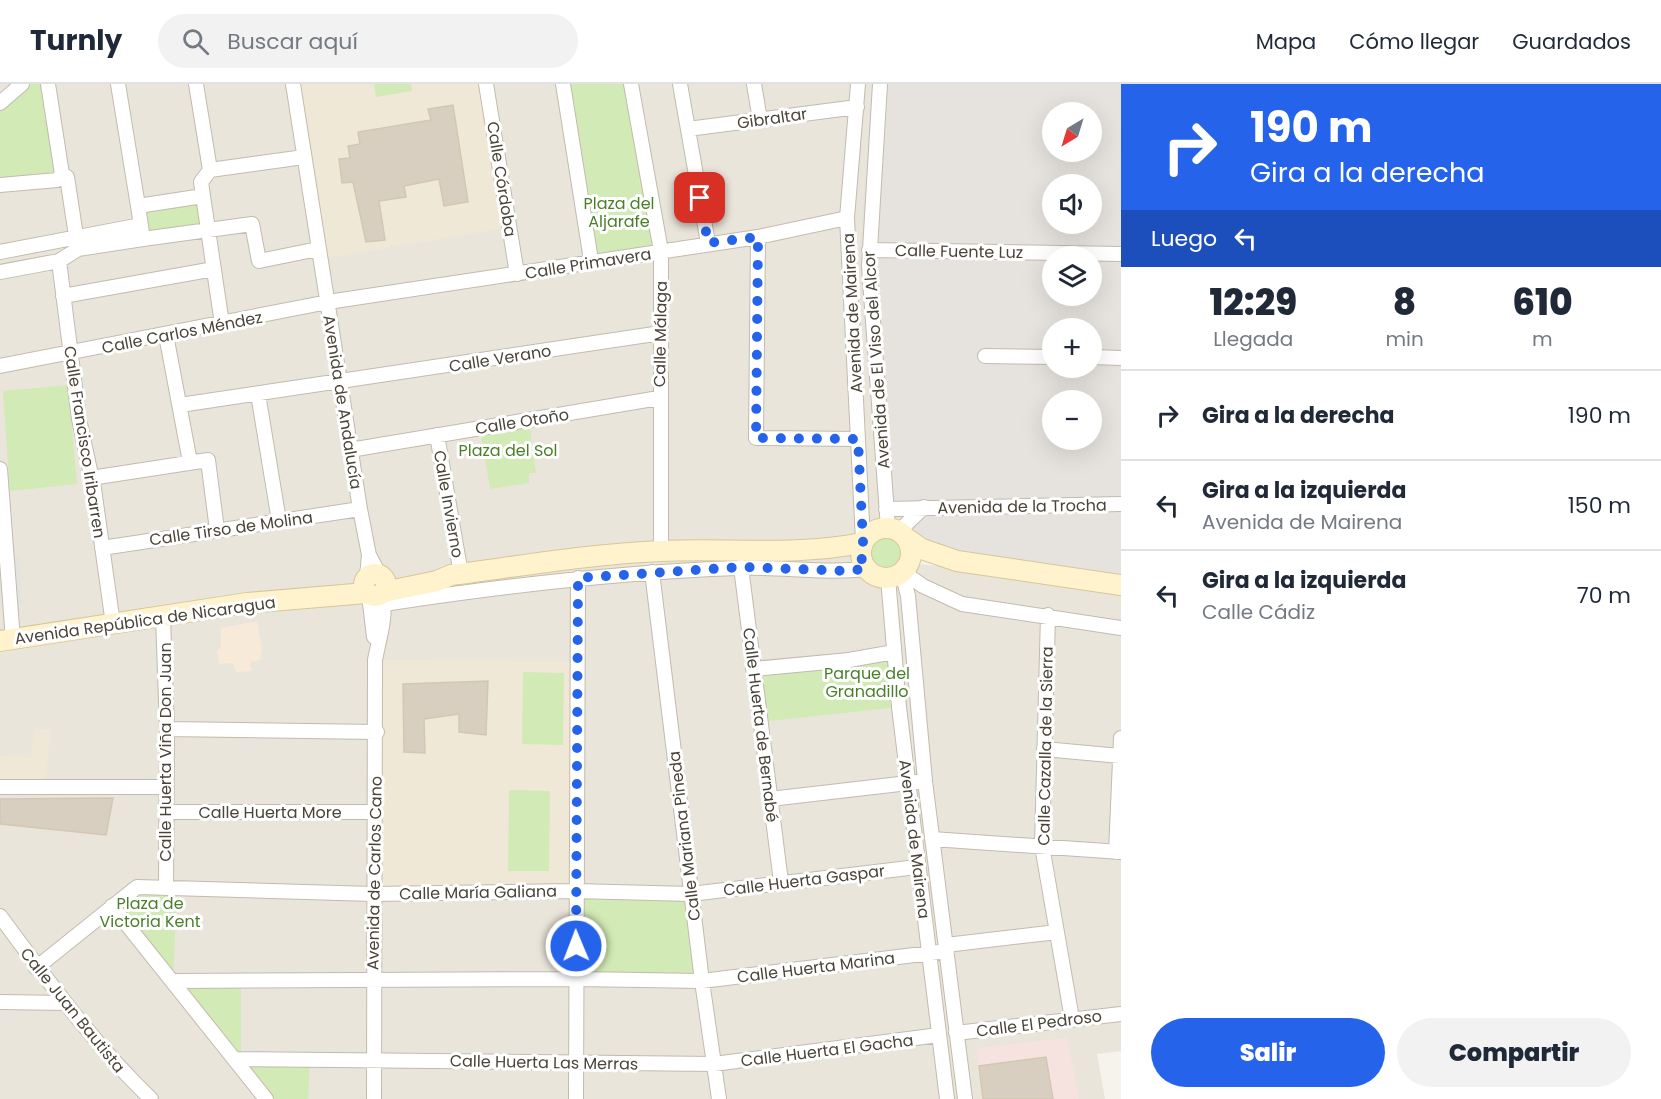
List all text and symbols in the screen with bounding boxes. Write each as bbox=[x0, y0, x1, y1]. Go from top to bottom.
search box bbox=[158, 14, 578, 68]
text: Turnly bbox=[30, 21, 122, 60]
icon: search bbox=[179, 25, 212, 58]
text: Buscar aquí bbox=[227, 26, 358, 57]
text: Mapa bbox=[1256, 27, 1316, 56]
text: Cómo llegar bbox=[1349, 27, 1479, 56]
text: Guardados bbox=[1512, 27, 1631, 56]
text: 190 m bbox=[1250, 98, 1372, 157]
street label: Gibraltar bbox=[736, 102, 809, 135]
north arrow bbox=[1042, 102, 1102, 162]
map controls bbox=[1042, 102, 1102, 450]
icon: right bbox=[1151, 108, 1229, 186]
street label: Calle Córdoba bbox=[481, 120, 522, 238]
text: Gira a la derecha bbox=[1250, 154, 1484, 191]
pin bbox=[674, 172, 725, 223]
button: sound bbox=[1042, 174, 1102, 234]
icon: arrive bbox=[683, 181, 716, 214]
park label: Plaza del Aljarafe bbox=[583, 192, 655, 233]
icon: left bbox=[1229, 222, 1262, 255]
text: Luego bbox=[1151, 223, 1217, 254]
street label: Avenida de Mairena bbox=[837, 232, 868, 394]
street label: Calle Fuente Luz bbox=[895, 239, 1023, 264]
street label: Calle Primavera bbox=[523, 242, 653, 285]
button: layers bbox=[1042, 246, 1102, 306]
street label: Avenida de El Viso del Alcor bbox=[857, 250, 896, 470]
text: 12:29 bbox=[1209, 277, 1297, 328]
text: 8 bbox=[1393, 277, 1416, 328]
text: 610 bbox=[1512, 277, 1573, 328]
street label: Calle Málaga bbox=[648, 281, 673, 387]
street label: Calle Carlos Méndez bbox=[100, 306, 264, 359]
street label: Avenida de Andalucía bbox=[317, 313, 368, 491]
button: + bbox=[1042, 318, 1102, 378]
text: Llegada bbox=[1213, 325, 1293, 353]
text: min bbox=[1385, 325, 1424, 353]
text: m bbox=[1532, 325, 1553, 353]
street label: Calle Verano bbox=[447, 339, 553, 378]
street label: Calle Francisco Iribarren bbox=[58, 344, 111, 540]
button: − bbox=[1042, 390, 1102, 450]
icon: right bbox=[1151, 399, 1184, 432]
text: Gira a la derecha bbox=[1202, 400, 1395, 431]
text: 190 m bbox=[1568, 400, 1631, 431]
street label: Calle Otoño bbox=[474, 403, 570, 440]
park label: Plaza del Sol bbox=[459, 439, 557, 462]
street label: Calle Invierno bbox=[428, 449, 469, 560]
text: Gira a la izquierda bbox=[1202, 475, 1406, 506]
icon: left bbox=[1151, 489, 1184, 522]
text: 150 m bbox=[1568, 490, 1631, 521]
street label: Avenida de la Trocha bbox=[937, 494, 1107, 519]
street label: Calle Tirso de Molina bbox=[148, 506, 314, 551]
text: Avenida de Mairena bbox=[1202, 508, 1402, 536]
text: Gira a la izquierda bbox=[1202, 565, 1406, 596]
icon: left bbox=[1151, 579, 1184, 612]
text: 70 m bbox=[1577, 580, 1631, 611]
street label: Avenida República de Nicaragua bbox=[13, 591, 277, 650]
text: Calle Cádiz bbox=[1202, 598, 1315, 626]
street label: Calle Huerta de Bernabé bbox=[737, 626, 784, 824]
street label: Calle Huerta Viña Don Juan bbox=[154, 642, 177, 862]
street label: Calle Cazalla de la Sierra bbox=[1032, 646, 1059, 846]
park label: Parque del Granadillo bbox=[824, 662, 910, 703]
street label: Calle Mariana Pineda bbox=[663, 750, 706, 922]
street label: Avenida de Mairena bbox=[893, 758, 936, 920]
street label: Avenida de Carlos Cano bbox=[361, 776, 388, 970]
street label: Calle Huerta More bbox=[198, 801, 342, 824]
street label: Calle Huerta Gaspar bbox=[722, 859, 886, 902]
street label: Calle María Galiana bbox=[399, 880, 557, 905]
park label: Plaza de Victoria Kent bbox=[99, 892, 201, 933]
position arrow bbox=[544, 914, 608, 978]
street label: Calle Juan Bautista bbox=[15, 943, 130, 1078]
street label: Calle Huerta Marina bbox=[736, 946, 896, 989]
street label: Calle El Pedroso bbox=[975, 1004, 1103, 1043]
button: Salir bbox=[1151, 1018, 1385, 1087]
button: Compartir bbox=[1397, 1018, 1631, 1087]
street label: Calle Huerta El Gacha bbox=[739, 1028, 915, 1073]
street label: Calle Huerta Las Merras bbox=[450, 1049, 638, 1076]

